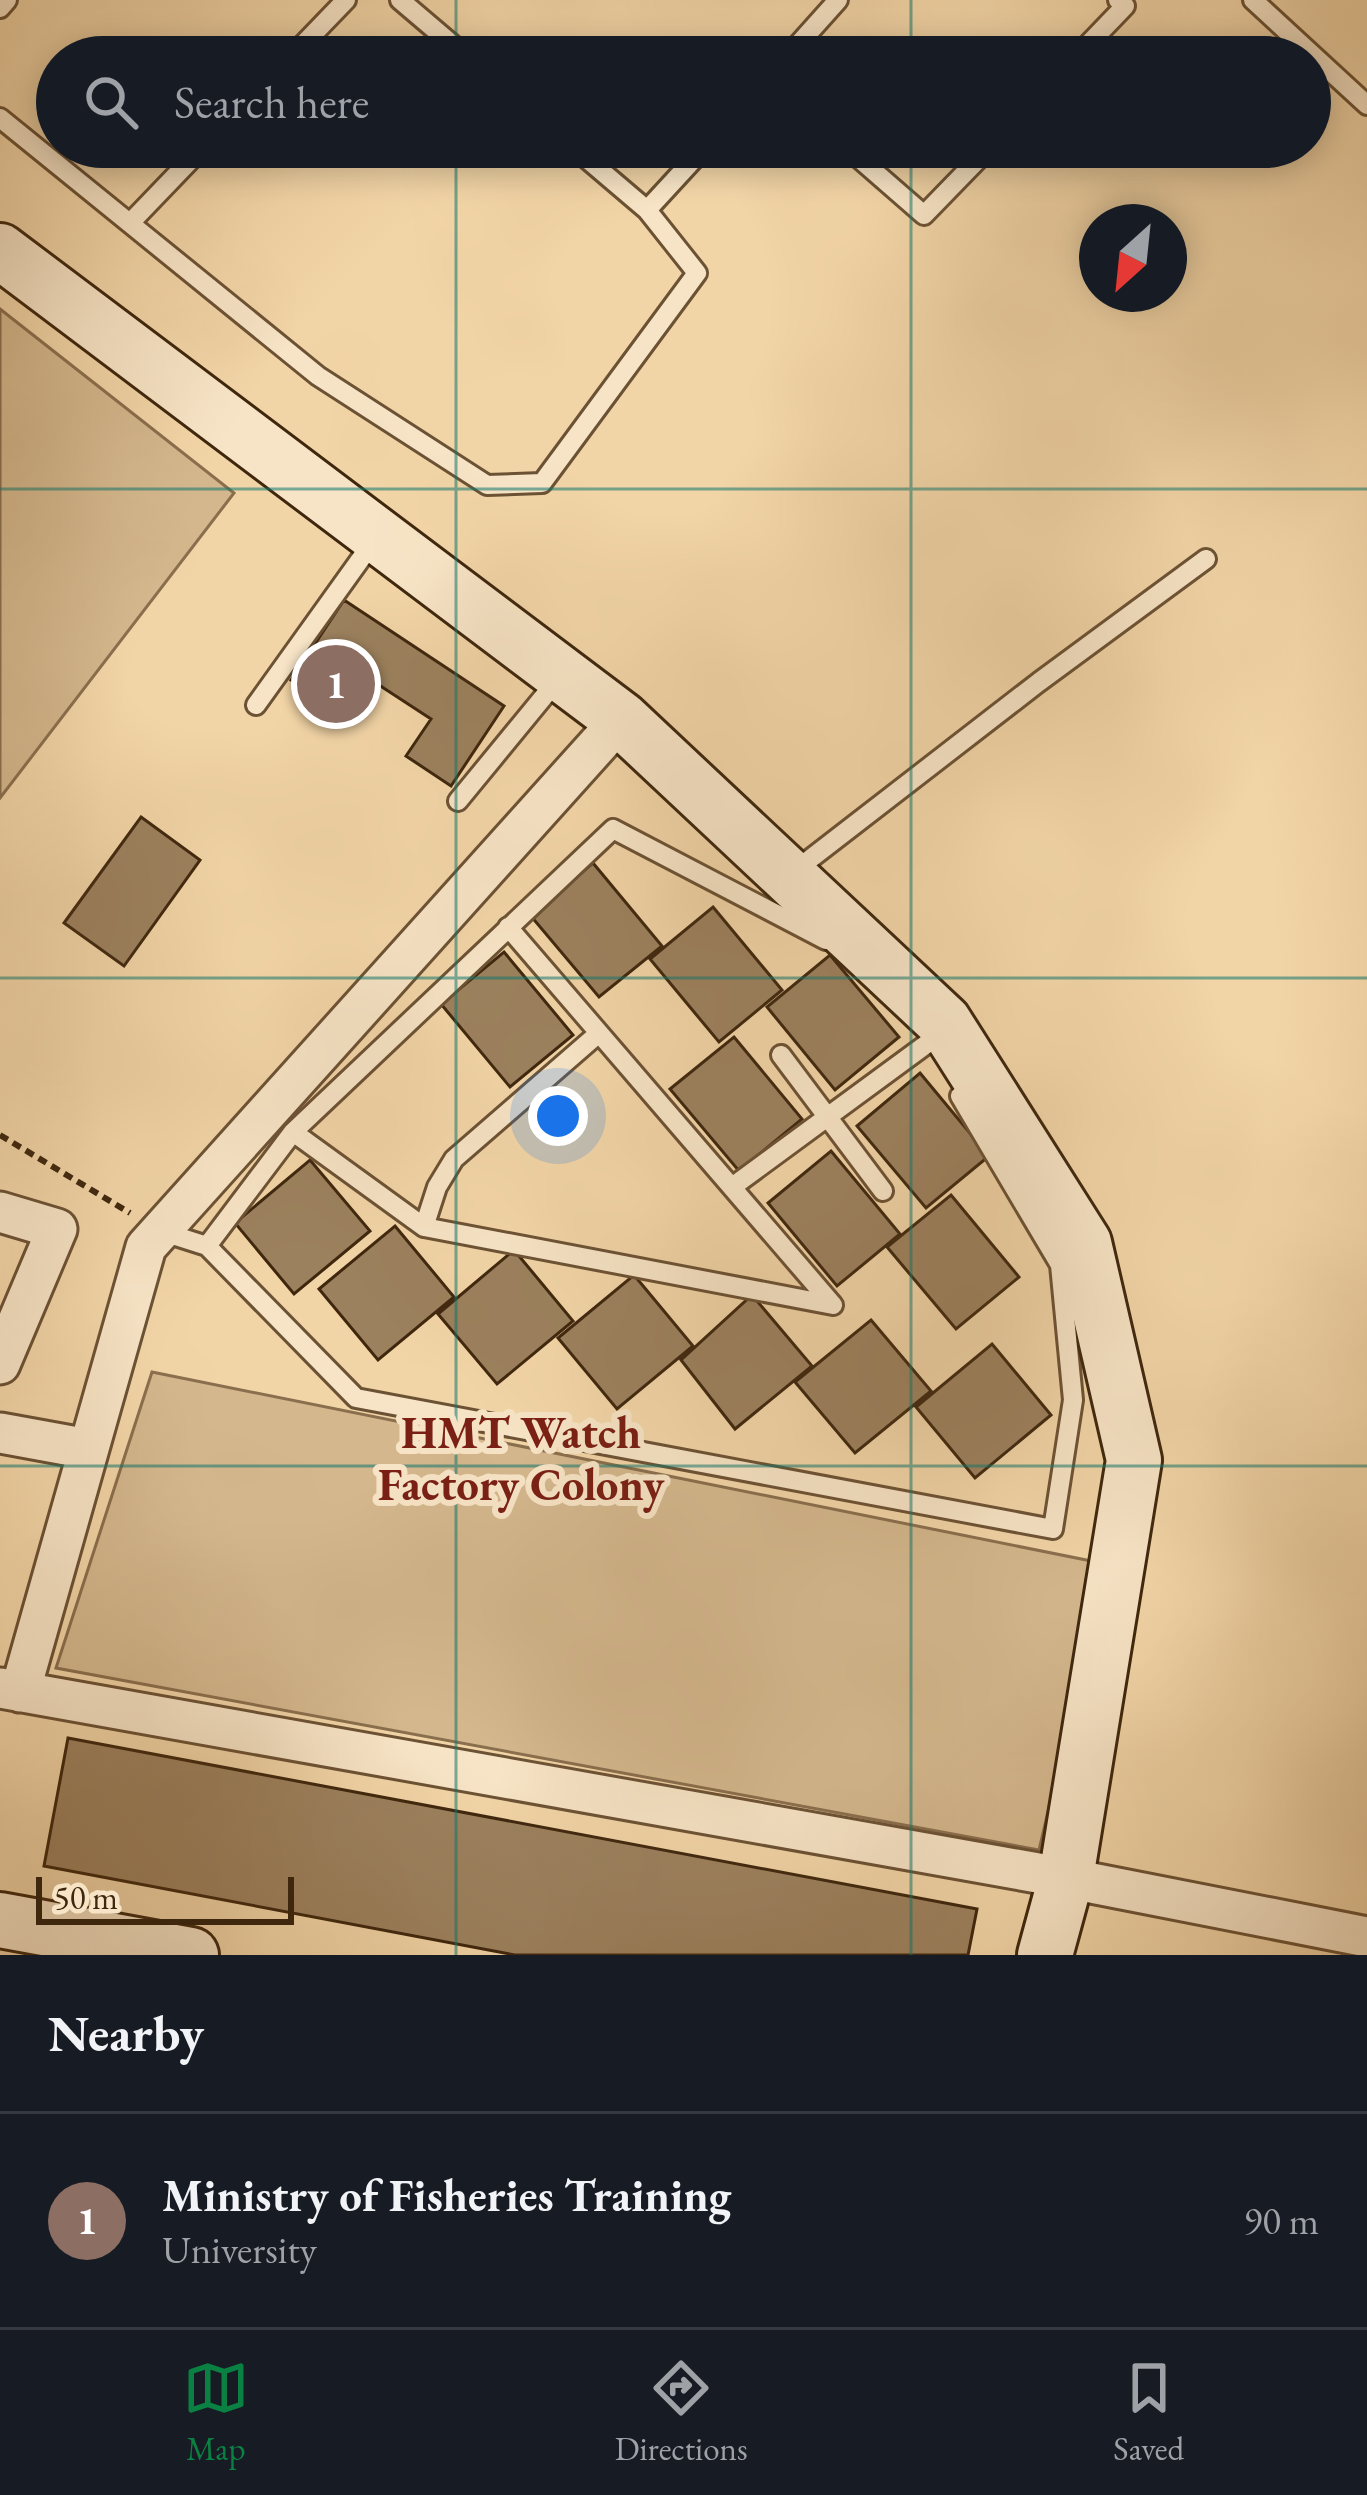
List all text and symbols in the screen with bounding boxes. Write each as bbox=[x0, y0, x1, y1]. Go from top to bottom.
search box bbox=[36, 36, 1331, 168]
icon: search bbox=[78, 69, 144, 135]
text: Search here bbox=[174, 73, 369, 131]
north arrow bbox=[1079, 204, 1187, 312]
pin: 1 bbox=[297, 639, 375, 729]
your location bbox=[528, 1086, 588, 1146]
district label: HMT Watch Factory Colony bbox=[378, 1403, 665, 1513]
scale bar bbox=[36, 1871, 294, 1924]
text: 50 m bbox=[54, 1876, 118, 1919]
text: Nearby bbox=[48, 2000, 204, 2066]
text: Ministry of Fisheries Training bbox=[162, 2166, 731, 2224]
text: 1 bbox=[77, 2195, 97, 2246]
text: 90 m bbox=[1243, 2195, 1319, 2246]
text: University bbox=[162, 2224, 317, 2275]
tab: Map bbox=[183, 2355, 249, 2470]
tab: Directions bbox=[615, 2355, 748, 2470]
tab: Saved bbox=[1113, 2355, 1184, 2470]

